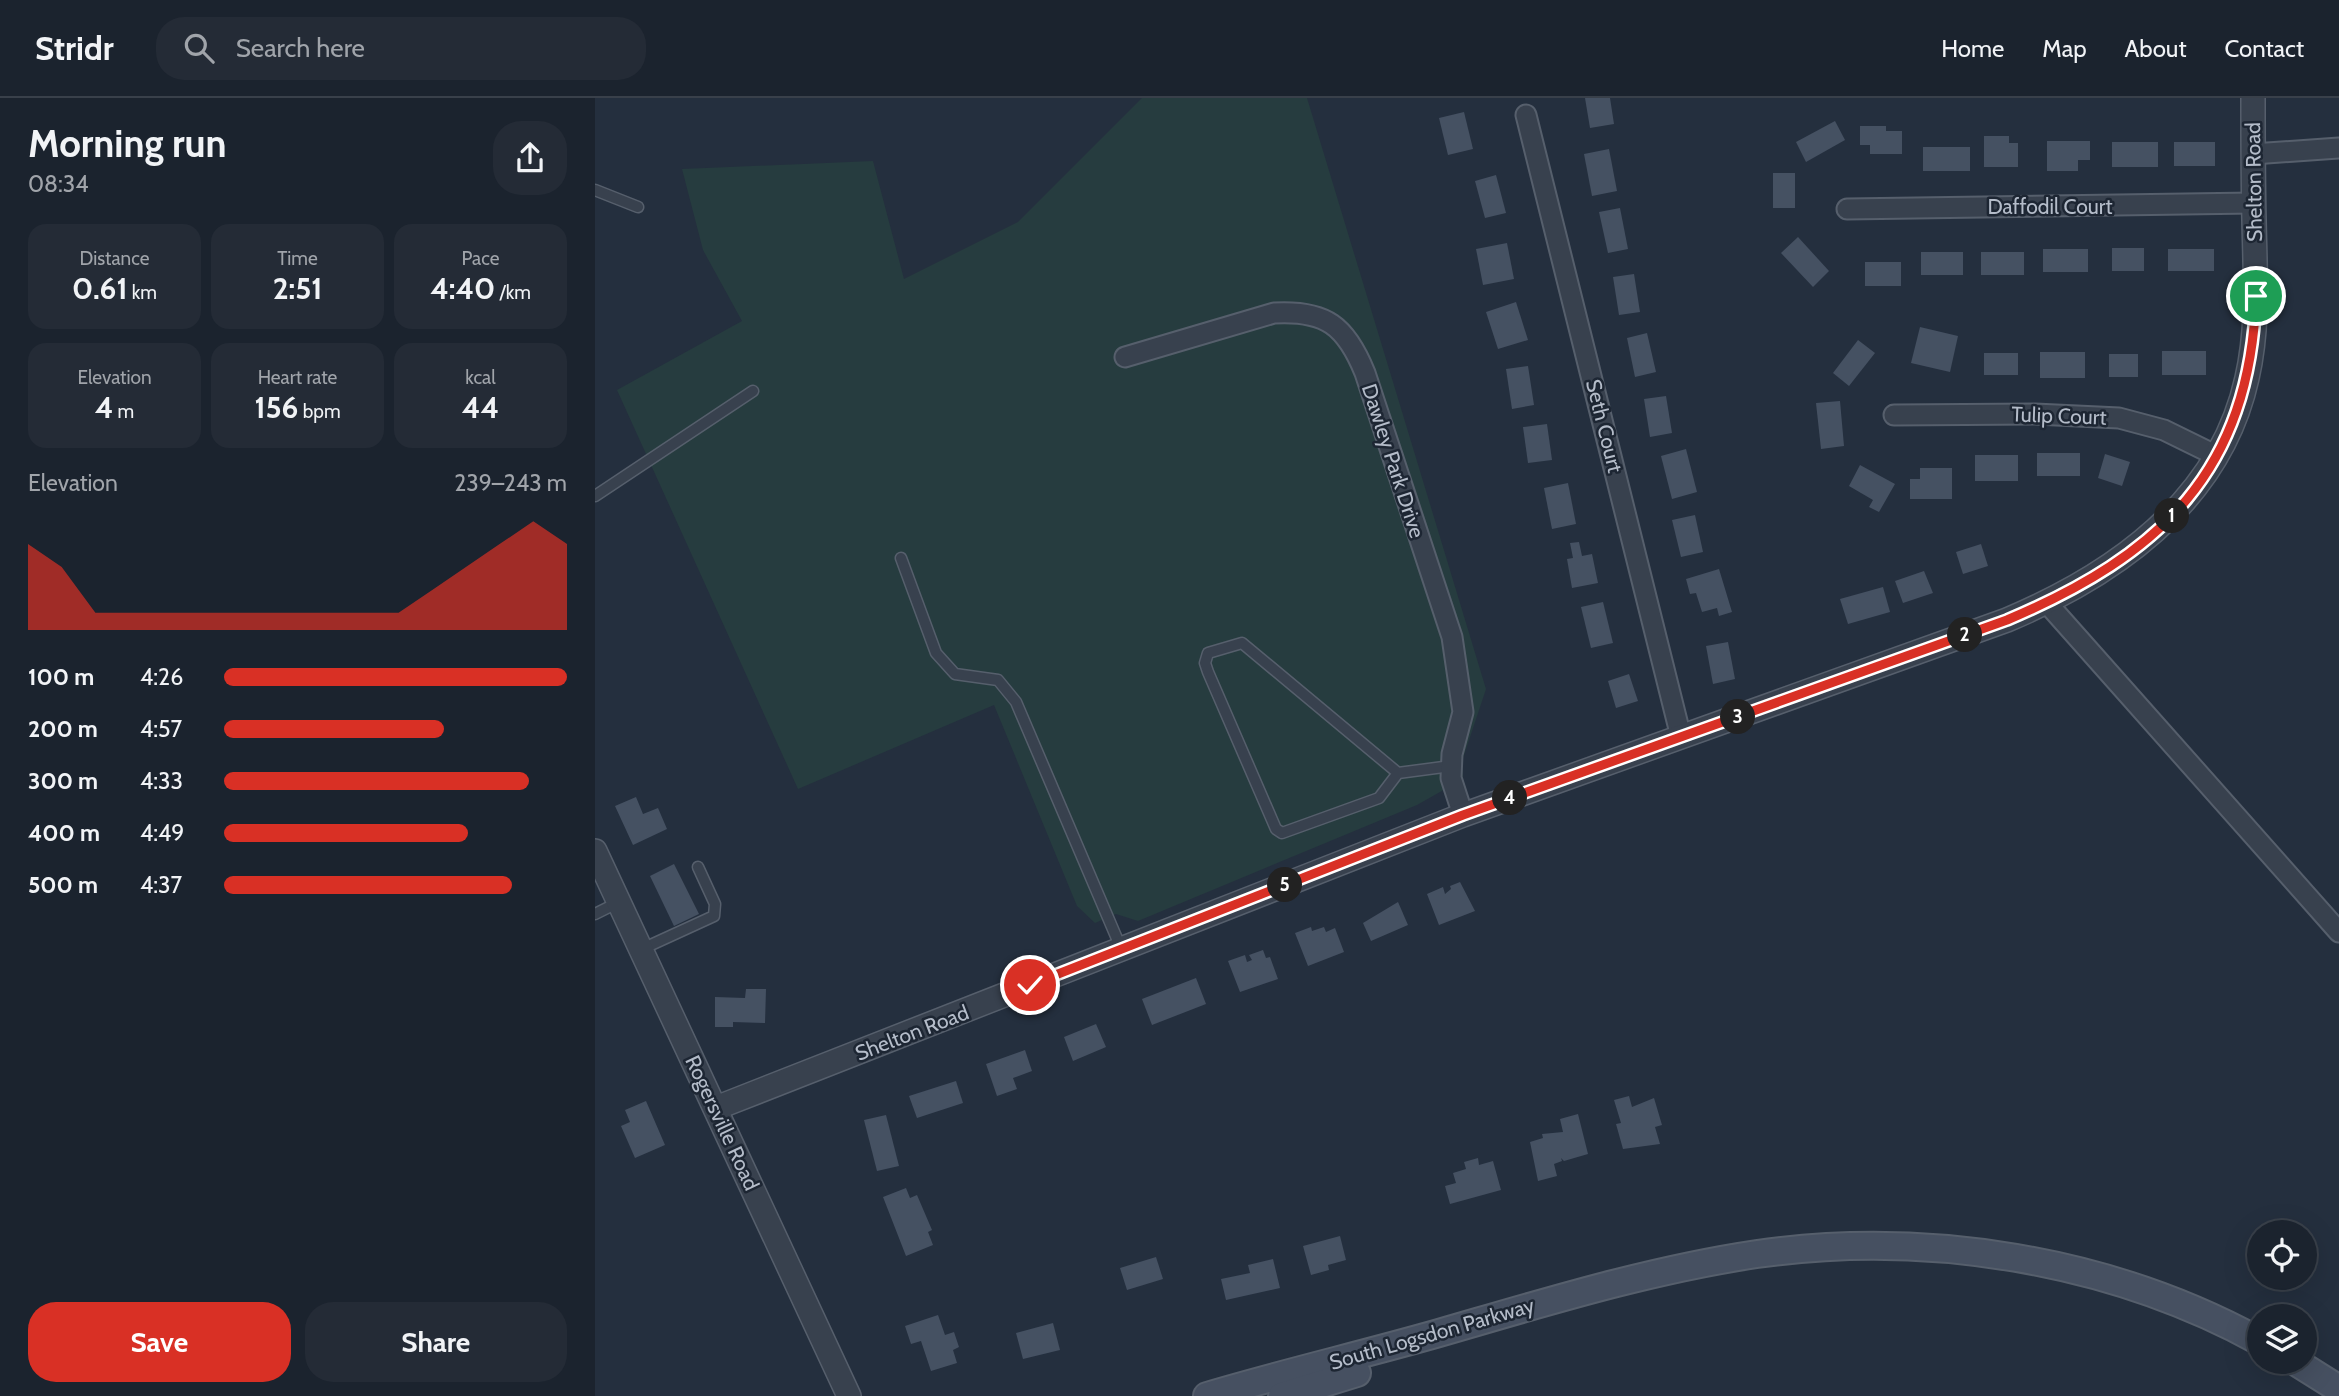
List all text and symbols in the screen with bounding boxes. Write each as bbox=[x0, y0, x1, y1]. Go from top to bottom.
search box bbox=[156, 17, 646, 80]
text: Stridr bbox=[35, 28, 114, 68]
icon: search bbox=[180, 29, 218, 67]
text: Search here bbox=[236, 32, 365, 64]
text: Home bbox=[1941, 34, 2004, 63]
text: Map bbox=[2042, 34, 2087, 63]
text: About bbox=[2125, 34, 2187, 63]
text: Contact bbox=[2225, 34, 2304, 63]
text: Morning run bbox=[28, 120, 227, 167]
button: share bbox=[493, 121, 567, 195]
street label: Shelton Road bbox=[2240, 122, 2267, 242]
text: 08:34 bbox=[28, 170, 89, 198]
street label: Daffodil Court bbox=[1987, 194, 2113, 219]
text: Distance bbox=[80, 247, 149, 270]
text: Time bbox=[277, 247, 318, 270]
text: Pace bbox=[462, 247, 499, 270]
pin bbox=[2226, 266, 2286, 326]
text: 0.61 bbox=[72, 270, 128, 307]
text: 2:51 bbox=[273, 270, 322, 307]
text: 4:40 bbox=[430, 270, 495, 307]
icon: arrive bbox=[2237, 277, 2275, 315]
text: km bbox=[128, 281, 157, 304]
text: /km bbox=[495, 281, 531, 304]
text: Elevation bbox=[77, 366, 152, 389]
text: Heart rate bbox=[258, 366, 337, 389]
text: kcal bbox=[465, 366, 496, 389]
street label: Seth Court bbox=[1581, 377, 1628, 475]
street label: Dawley Park Drive bbox=[1357, 381, 1430, 541]
text: 4 bbox=[95, 389, 113, 426]
text: 156 bbox=[254, 389, 298, 426]
text: 44 bbox=[462, 389, 499, 426]
text: m bbox=[113, 400, 134, 423]
text: bpm bbox=[298, 400, 341, 423]
street label: Tulip Court bbox=[2011, 401, 2107, 430]
text: Elevation bbox=[28, 469, 118, 497]
text: 239–243 m bbox=[454, 469, 567, 497]
pin: 1 bbox=[2155, 498, 2189, 534]
text: 1 bbox=[2168, 504, 2175, 527]
pin: 2 bbox=[1947, 618, 1983, 652]
text: 2 bbox=[1959, 623, 1970, 646]
text: 100 m bbox=[28, 663, 94, 691]
text: 4:26 bbox=[140, 663, 183, 691]
pin: 3 bbox=[1721, 700, 1755, 734]
text: 3 bbox=[1732, 705, 1743, 728]
text: 200 m bbox=[28, 715, 98, 743]
text: 4:57 bbox=[140, 715, 182, 743]
text: 300 m bbox=[28, 767, 98, 795]
text: 4:33 bbox=[140, 767, 183, 795]
pin: 4 bbox=[1493, 780, 1527, 816]
text: 4 bbox=[1504, 786, 1515, 809]
text: 400 m bbox=[28, 819, 100, 847]
text: 4:49 bbox=[140, 819, 184, 847]
pin: 5 bbox=[1267, 868, 1303, 902]
text: 500 m bbox=[28, 871, 98, 899]
text: 4:37 bbox=[140, 871, 182, 899]
text: 5 bbox=[1279, 873, 1290, 896]
pin bbox=[1000, 955, 1060, 1015]
icon: check bbox=[1011, 966, 1049, 1004]
street label: Shelton Road bbox=[851, 999, 972, 1066]
street label: Rogersville Road bbox=[680, 1051, 765, 1194]
map controls bbox=[2247, 1220, 2317, 1374]
button: locate bbox=[2247, 1220, 2317, 1290]
street label: South Logsdon Parkway bbox=[1327, 1292, 1538, 1375]
button: Save bbox=[28, 1302, 291, 1382]
button: Share bbox=[305, 1302, 567, 1382]
button: layers bbox=[2247, 1304, 2317, 1374]

